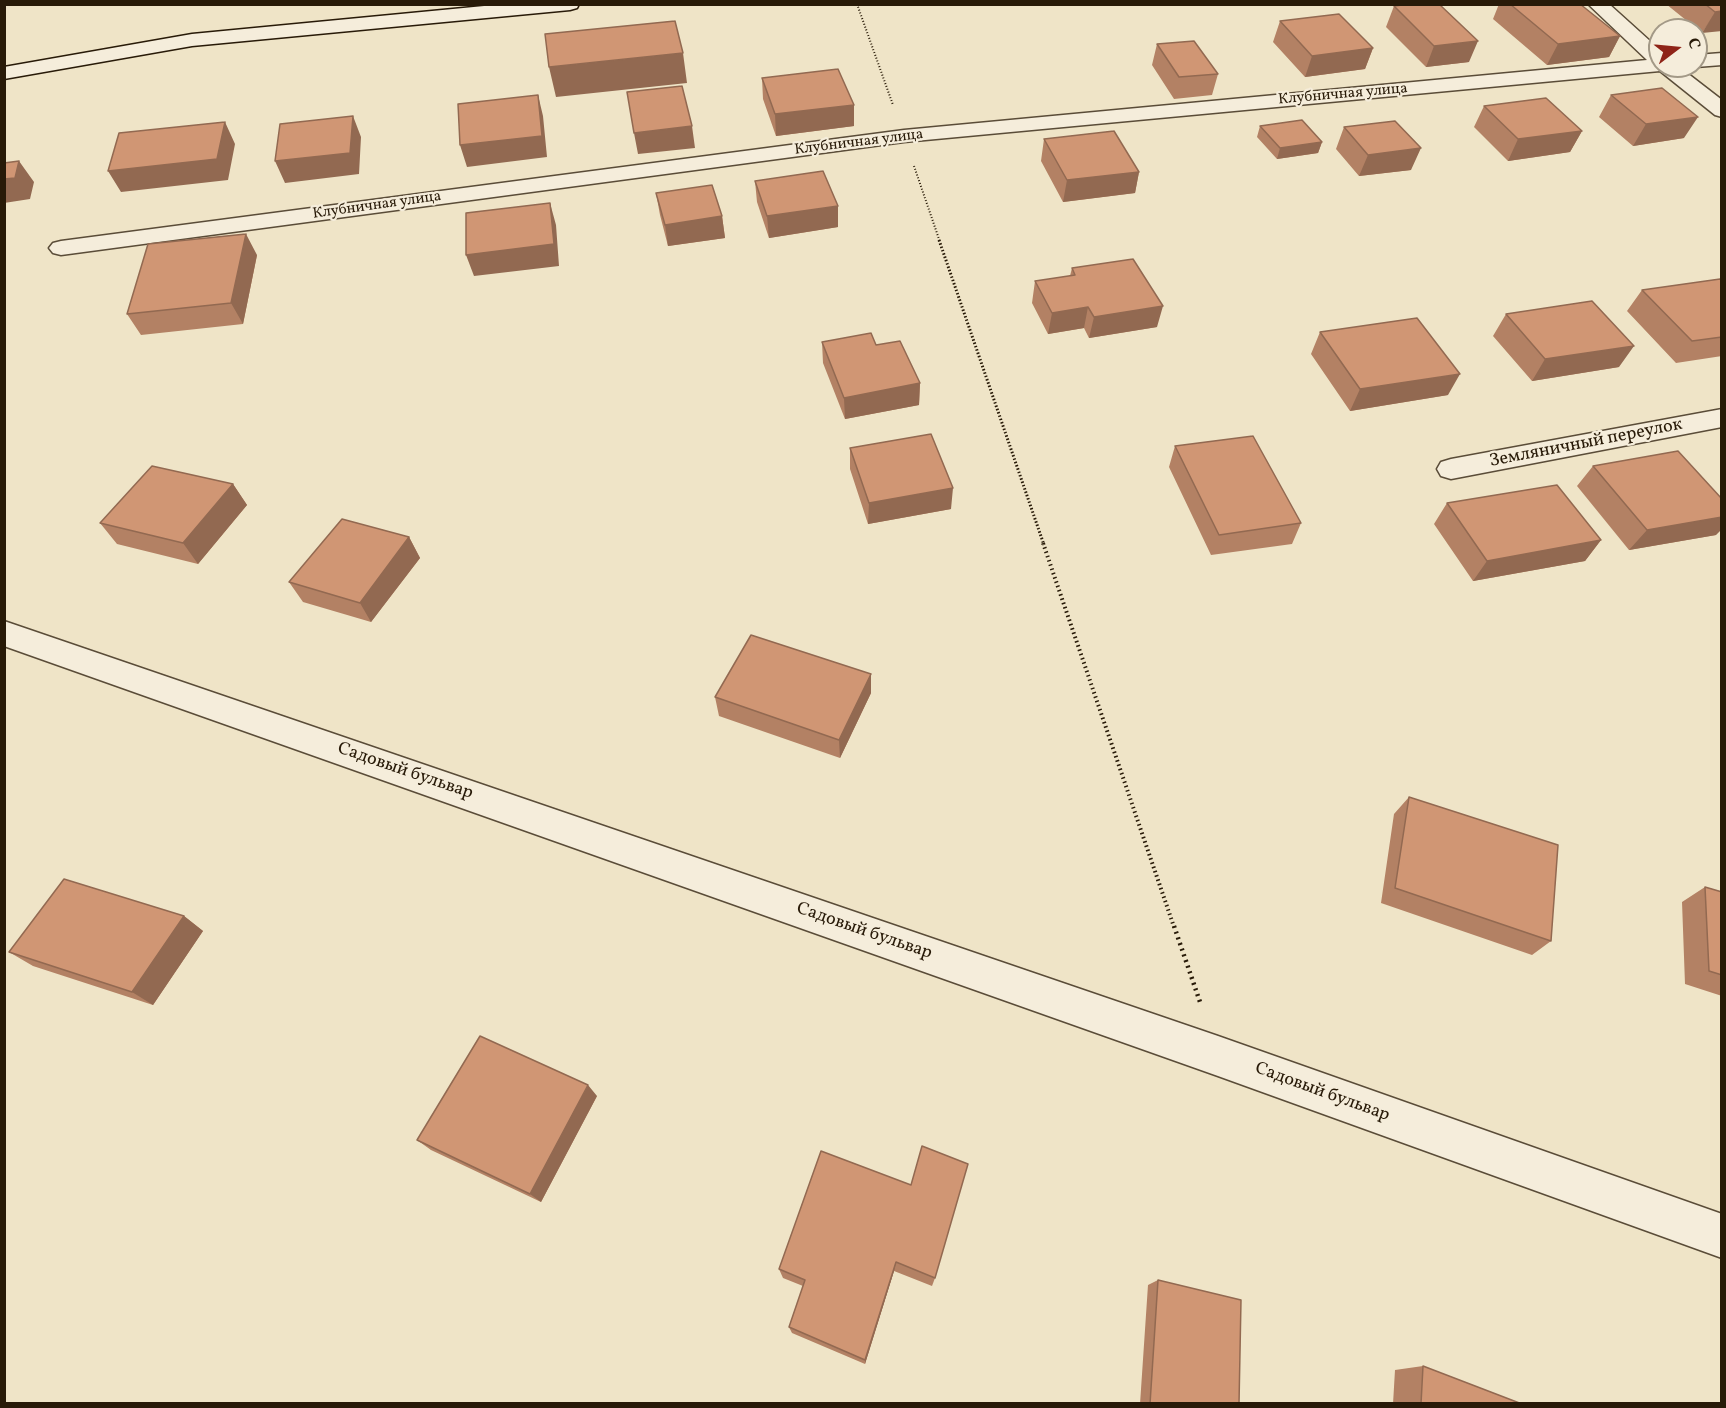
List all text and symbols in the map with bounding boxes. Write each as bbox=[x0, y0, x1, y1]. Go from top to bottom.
north arrow bbox=[1648, 18, 1708, 78]
text: С bbox=[1681, 36, 1705, 52]
street label: Клубничная улица bbox=[1278, 80, 1408, 110]
street label: Клубничная улица bbox=[794, 126, 924, 160]
street label: Клубничная улица bbox=[311, 188, 443, 224]
street label: Земляничный переулок bbox=[1488, 415, 1684, 473]
street label: Садовый бульвар bbox=[334, 739, 476, 805]
street label: Садовый бульвар bbox=[793, 899, 935, 965]
street label: Садовый бульвар bbox=[1252, 1059, 1392, 1127]

